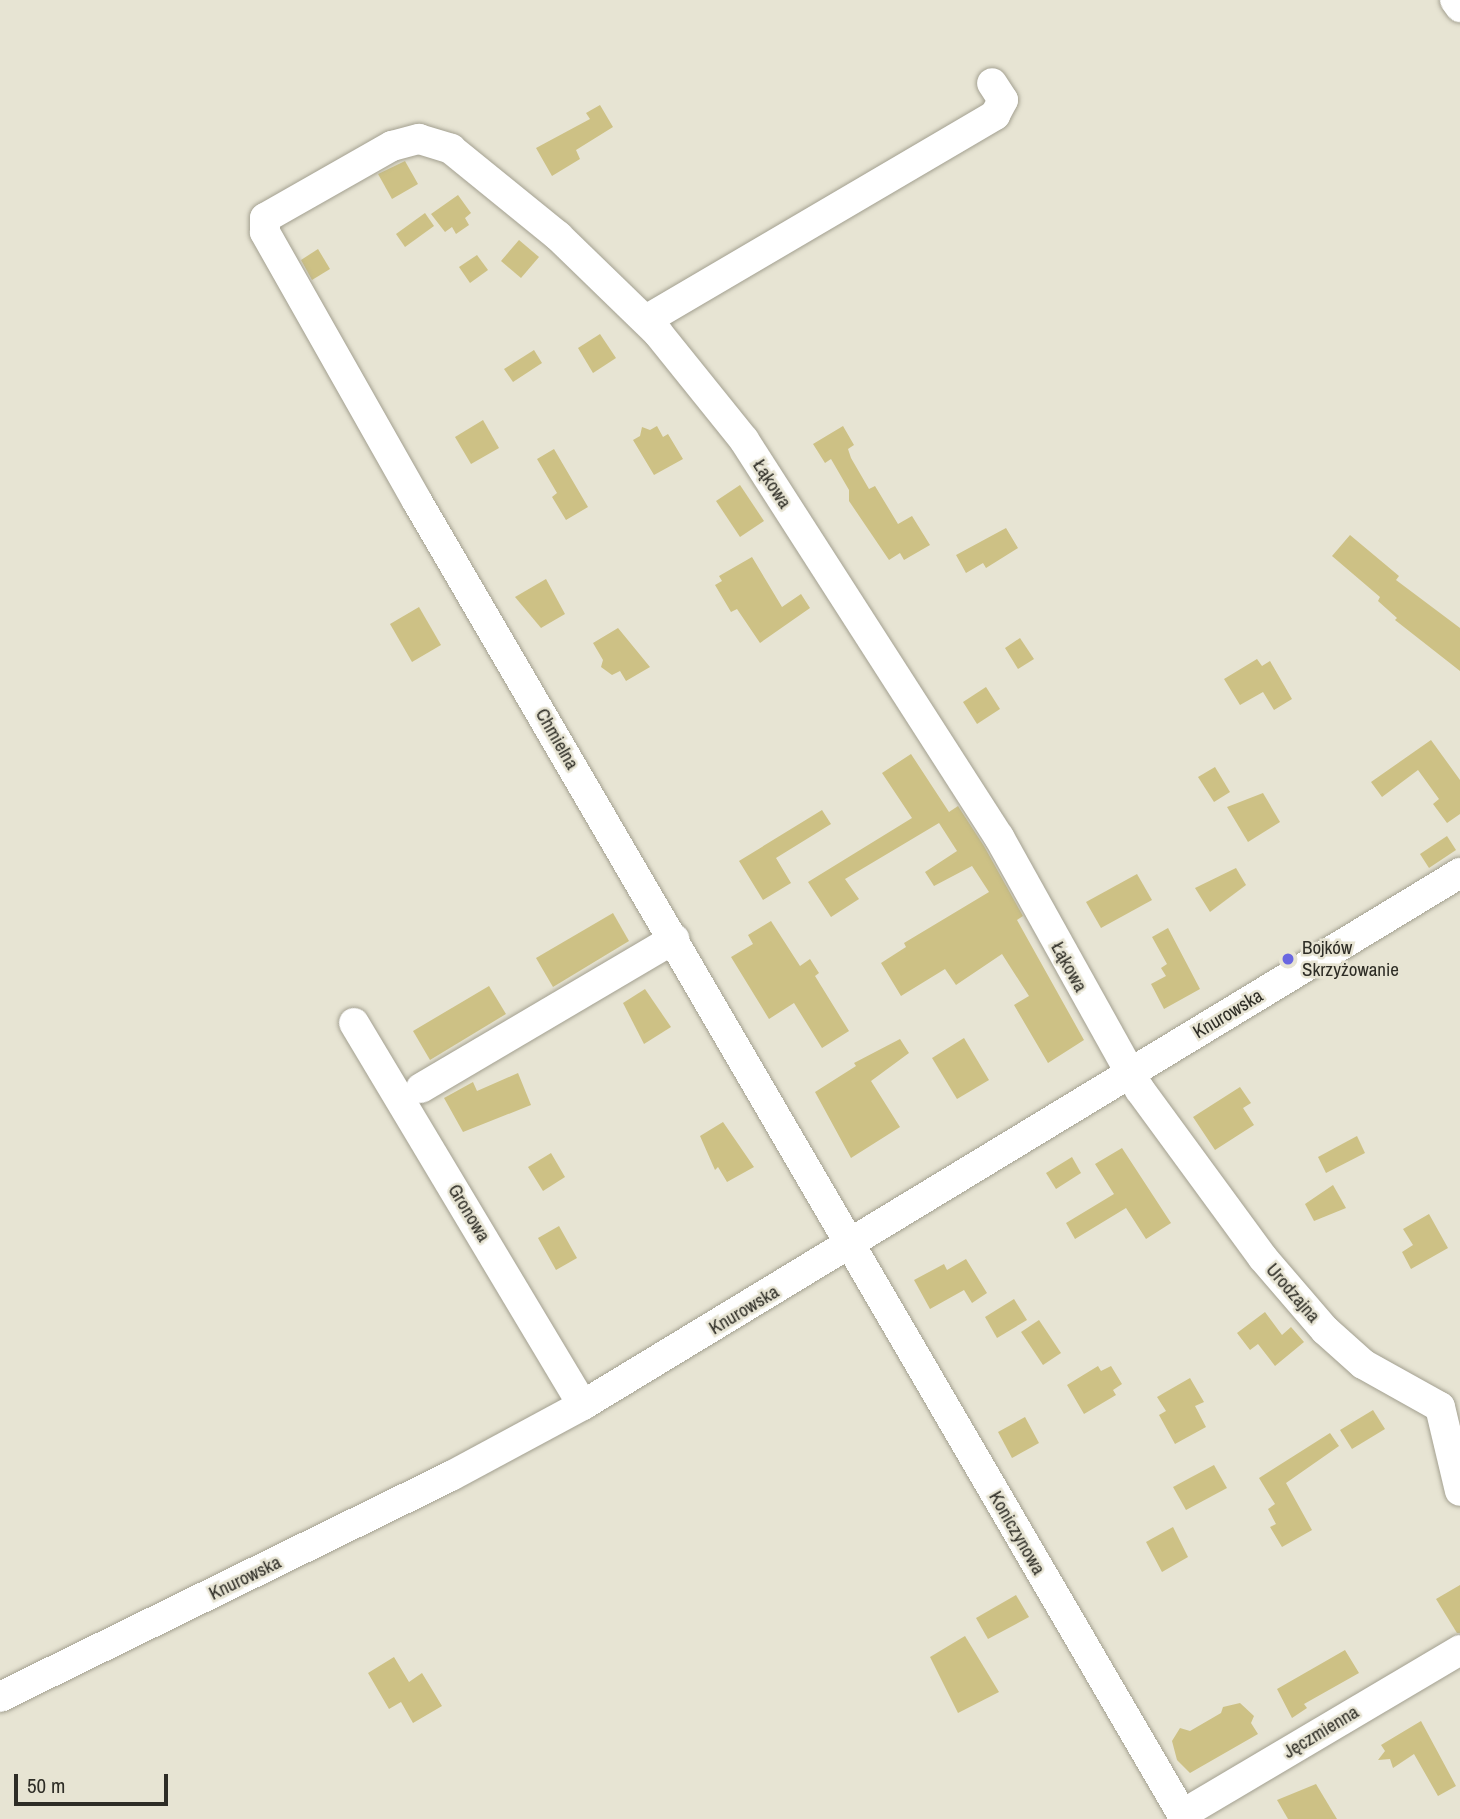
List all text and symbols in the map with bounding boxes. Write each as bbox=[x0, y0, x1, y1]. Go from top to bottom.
street label: Łąkowa bbox=[748, 455, 796, 513]
street label: Chmielna bbox=[530, 704, 584, 774]
place label: Bojków Skrzyżowanie bbox=[1302, 937, 1399, 981]
street label: Łąkowa bbox=[1046, 938, 1092, 996]
marker: Bojków Skrzyżowanie bbox=[1280, 951, 1296, 967]
street label: Knurowska bbox=[1189, 984, 1267, 1044]
street label: Gronowa bbox=[443, 1180, 495, 1246]
street label: Urodzajna bbox=[1261, 1259, 1325, 1327]
street label: Knurowska bbox=[705, 1280, 783, 1340]
street label: Koniczynowa bbox=[984, 1487, 1050, 1579]
street label: Knurowska bbox=[205, 1551, 285, 1605]
street label: Jęczmienna bbox=[1279, 1701, 1363, 1763]
scale bar bbox=[18, 1759, 172, 1803]
text: 50 m bbox=[27, 1771, 65, 1800]

